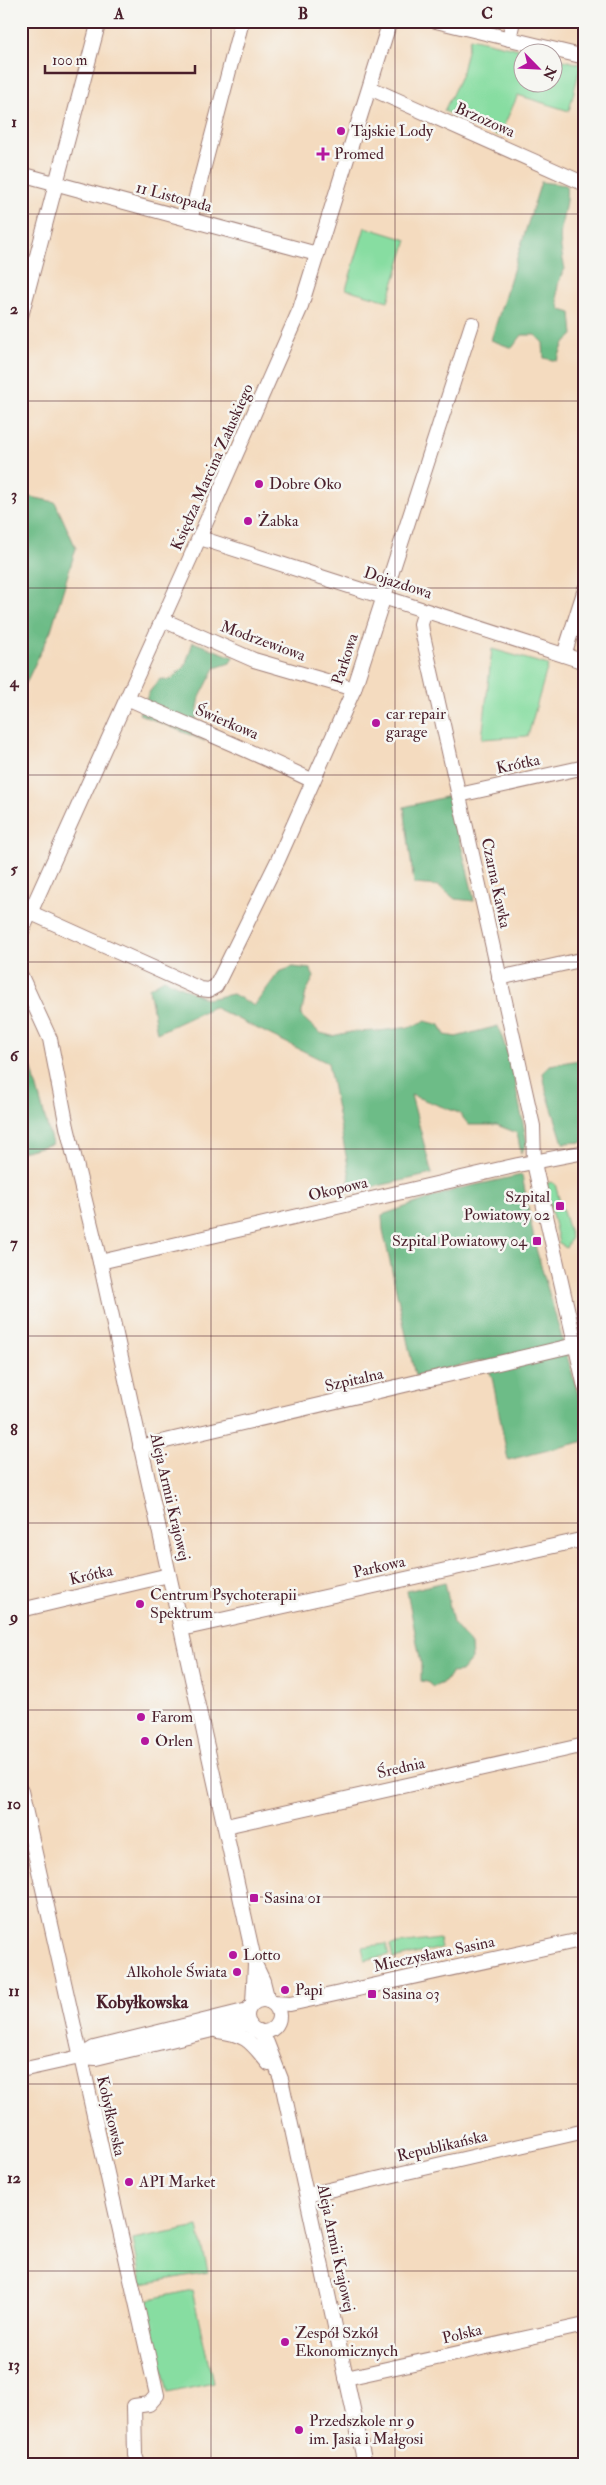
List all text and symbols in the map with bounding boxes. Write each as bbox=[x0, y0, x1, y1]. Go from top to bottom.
text: A bbox=[113, 4, 125, 24]
text: B bbox=[298, 4, 308, 24]
text: C bbox=[481, 4, 493, 24]
scale bar bbox=[45, 42, 195, 74]
north arrow bbox=[514, 42, 564, 92]
text: 100 m bbox=[52, 51, 88, 70]
text: N bbox=[539, 63, 560, 83]
street label: Brzozowa bbox=[452, 98, 518, 142]
text: 1 bbox=[11, 112, 17, 132]
place label: Tajskie Lody bbox=[351, 121, 434, 141]
marker: Tajskie Lody bbox=[335, 125, 347, 137]
place label: Promed bbox=[334, 144, 384, 164]
marker: Promed bbox=[316, 147, 330, 161]
street label: 11 Listopada bbox=[133, 177, 215, 218]
text: 2 bbox=[10, 299, 18, 319]
street label: Księdza Marcina Załuskiego bbox=[166, 380, 258, 553]
place label: Dobre Oko bbox=[269, 474, 342, 494]
marker: Dobre Oko bbox=[253, 478, 265, 490]
text: 3 bbox=[11, 485, 17, 505]
place label: Żabka bbox=[258, 510, 299, 531]
marker: Żabka bbox=[242, 515, 254, 527]
street label: Dojazdowa bbox=[361, 563, 435, 604]
street label: Modrzewiowa bbox=[218, 616, 309, 666]
street label: Parkowa bbox=[327, 630, 363, 687]
text: 4 bbox=[9, 672, 20, 692]
street label: Świerkowa bbox=[192, 700, 262, 744]
place label: car repair garage bbox=[386, 704, 446, 742]
marker: car repair garage bbox=[370, 717, 382, 729]
street label: Krótka bbox=[494, 750, 542, 778]
street label: Czarna Kawka bbox=[477, 836, 515, 930]
text: 5 bbox=[10, 859, 18, 879]
text: 6 bbox=[10, 1046, 20, 1066]
street label: Okopowa bbox=[306, 1172, 370, 1206]
place label: Szpital Powiatowy 02 bbox=[463, 1187, 550, 1225]
marker: Szpital Powiatowy 02 bbox=[554, 1200, 566, 1212]
place label: Szpital Powiatowy 04 bbox=[392, 1231, 528, 1252]
text: 7 bbox=[10, 1233, 18, 1253]
marker: Szpital Powiatowy 04 bbox=[531, 1235, 543, 1247]
street label: Szpitalna bbox=[323, 1363, 386, 1397]
text: 8 bbox=[10, 1420, 18, 1440]
street label: Aleja Armii Krajowej bbox=[145, 1430, 194, 1563]
street label: Parkowa bbox=[351, 1551, 407, 1583]
street label: Krótka bbox=[67, 1560, 115, 1590]
place label: Centrum Psychoterapii Spektrum bbox=[150, 1585, 297, 1624]
marker: Centrum Psychoterapii Spektrum bbox=[134, 1598, 146, 1610]
text: 9 bbox=[8, 1607, 18, 1627]
place label: Farom bbox=[151, 1707, 194, 1727]
marker: Farom bbox=[135, 1711, 147, 1723]
place label: Orlen bbox=[155, 1731, 193, 1751]
marker: Orlen bbox=[139, 1735, 151, 1747]
street label: Średnia bbox=[375, 1753, 427, 1783]
text: 10 bbox=[7, 1794, 21, 1814]
place label: Sasina 01 bbox=[264, 1888, 321, 1908]
marker: Sasina 01 bbox=[248, 1892, 260, 1904]
street label: Mieczysława Sasina bbox=[372, 1931, 497, 1977]
place label: Lotto bbox=[243, 1945, 281, 1965]
marker: Lotto bbox=[227, 1949, 239, 1961]
place label: Alkohole Świata bbox=[125, 1962, 227, 1982]
marker: Alkohole Świata bbox=[231, 1966, 243, 1978]
place label: Papi bbox=[295, 1980, 323, 2001]
text: 11 bbox=[8, 1981, 20, 2001]
marker: Papi bbox=[279, 1984, 291, 1996]
place label: Sasina 03 bbox=[382, 1984, 440, 2004]
marker: Sasina 03 bbox=[366, 1988, 378, 2000]
district label: Kobyłkowska bbox=[96, 1991, 189, 2014]
street label: Kobyłkowska bbox=[92, 2074, 130, 2159]
street label: Republikańska bbox=[395, 2126, 490, 2167]
text: 12 bbox=[7, 2168, 21, 2188]
place label: API Market bbox=[138, 2172, 216, 2192]
marker: API Market bbox=[123, 2176, 135, 2188]
street label: Aleja Armii Krajowej bbox=[312, 2181, 359, 2314]
street label: Polska bbox=[440, 2320, 484, 2348]
place label: Zespół Szkół Ekonomicznych bbox=[295, 2323, 399, 2361]
marker: Zespół Szkół Ekonomicznych bbox=[279, 2336, 291, 2348]
text: 13 bbox=[8, 2355, 20, 2375]
place label: Przedszkole nr 9 im. Jasia i Małgosi bbox=[309, 2411, 424, 2450]
marker: Przedszkole nr 9 im. Jasia i Małgosi bbox=[293, 2424, 305, 2436]

